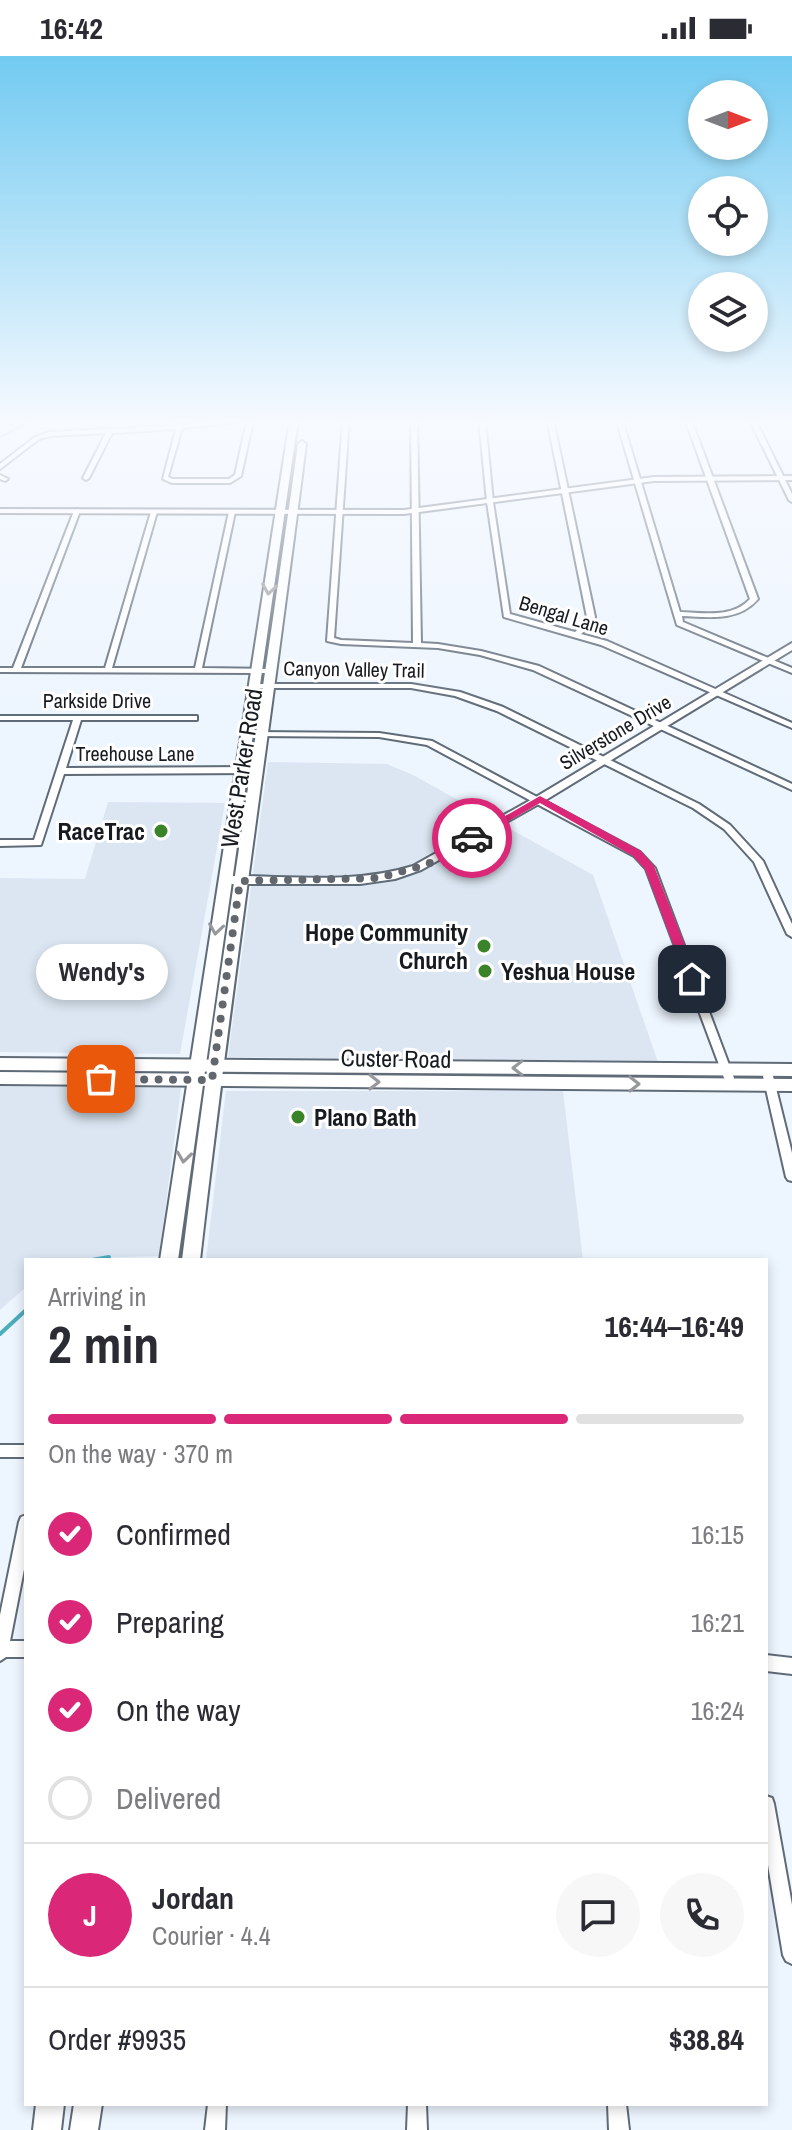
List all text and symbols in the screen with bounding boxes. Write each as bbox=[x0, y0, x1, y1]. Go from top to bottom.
text: 16:42 bbox=[40, 8, 103, 48]
north arrow bbox=[688, 80, 768, 160]
map controls bbox=[688, 80, 768, 352]
button: locate bbox=[688, 176, 768, 256]
button: layers bbox=[688, 272, 768, 352]
one-way arrow bbox=[261, 582, 278, 596]
street label: Bengal Lane bbox=[516, 589, 612, 641]
street label: Canyon Valley Trail bbox=[283, 654, 425, 684]
street label: West Parker Road bbox=[213, 686, 269, 850]
street label: Parkside Drive bbox=[43, 687, 151, 714]
street label: Silverstone Drive bbox=[554, 688, 676, 776]
street label: Treehouse Lane bbox=[76, 740, 194, 767]
courier bbox=[432, 798, 512, 878]
place label: RaceTrac bbox=[57, 815, 145, 847]
icon: car bbox=[450, 816, 494, 860]
marker: RaceTrac bbox=[152, 822, 170, 840]
place label: Hope Community Church bbox=[305, 916, 468, 976]
one-way arrow bbox=[208, 922, 225, 936]
marker: Hope Community Church bbox=[475, 937, 493, 955]
callout: Wendy's bbox=[35, 943, 167, 999]
pin bbox=[658, 945, 726, 1013]
text: Wendy's bbox=[59, 954, 145, 989]
place label: Yeshua House bbox=[501, 955, 635, 987]
icon: home bbox=[670, 957, 714, 1001]
marker: Yeshua House bbox=[476, 962, 494, 980]
street label: Custer Road bbox=[340, 1041, 452, 1075]
pin bbox=[67, 1045, 135, 1113]
icon: bag bbox=[79, 1057, 123, 1101]
one-way arrow bbox=[511, 1059, 524, 1077]
one-way arrow bbox=[368, 1073, 381, 1091]
one-way arrow bbox=[628, 1075, 641, 1093]
place label: Plano Bath bbox=[314, 1101, 417, 1133]
marker: Plano Bath bbox=[289, 1108, 307, 1126]
one-way arrow bbox=[176, 1150, 193, 1163]
text: Arriving in bbox=[48, 1279, 146, 1314]
text: 16:44–16:49 bbox=[605, 1306, 744, 1346]
text: 2 min bbox=[48, 1309, 159, 1379]
text: On the way · 370 m bbox=[48, 1436, 233, 1471]
icon: check bbox=[48, 1512, 92, 1556]
text: Confirmed bbox=[116, 1514, 231, 1554]
text: 16:15 bbox=[691, 1517, 744, 1552]
icon: check bbox=[48, 1600, 92, 1644]
text: Preparing bbox=[116, 1602, 224, 1642]
text: 16:21 bbox=[691, 1605, 744, 1640]
icon: check bbox=[48, 1688, 92, 1732]
text: On the way bbox=[116, 1690, 240, 1730]
text: 16:24 bbox=[691, 1693, 744, 1728]
text: Delivered bbox=[116, 1778, 221, 1818]
button: chat bbox=[556, 1873, 640, 1957]
button: phone bbox=[660, 1873, 744, 1957]
text: Jordan bbox=[152, 1878, 234, 1918]
text: J bbox=[83, 1895, 97, 1935]
text: Courier · 4.4 bbox=[152, 1918, 271, 1953]
text: Order #9935 bbox=[48, 2019, 186, 2059]
text: $38.84 bbox=[669, 2019, 744, 2059]

